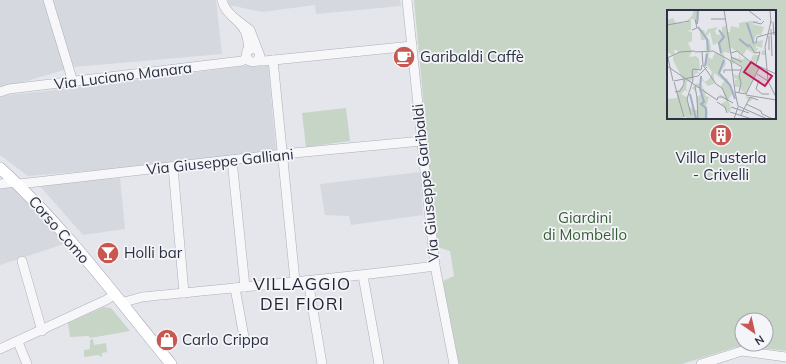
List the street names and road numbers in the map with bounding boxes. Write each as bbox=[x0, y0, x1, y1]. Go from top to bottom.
street label: Via Luciano Manara bbox=[53, 58, 193, 93]
street label: Via Giuseppe Garibaldi bbox=[408, 103, 443, 263]
street label: Via Giuseppe Galliani bbox=[145, 144, 294, 179]
street label: Corso Como bbox=[25, 192, 94, 267]

